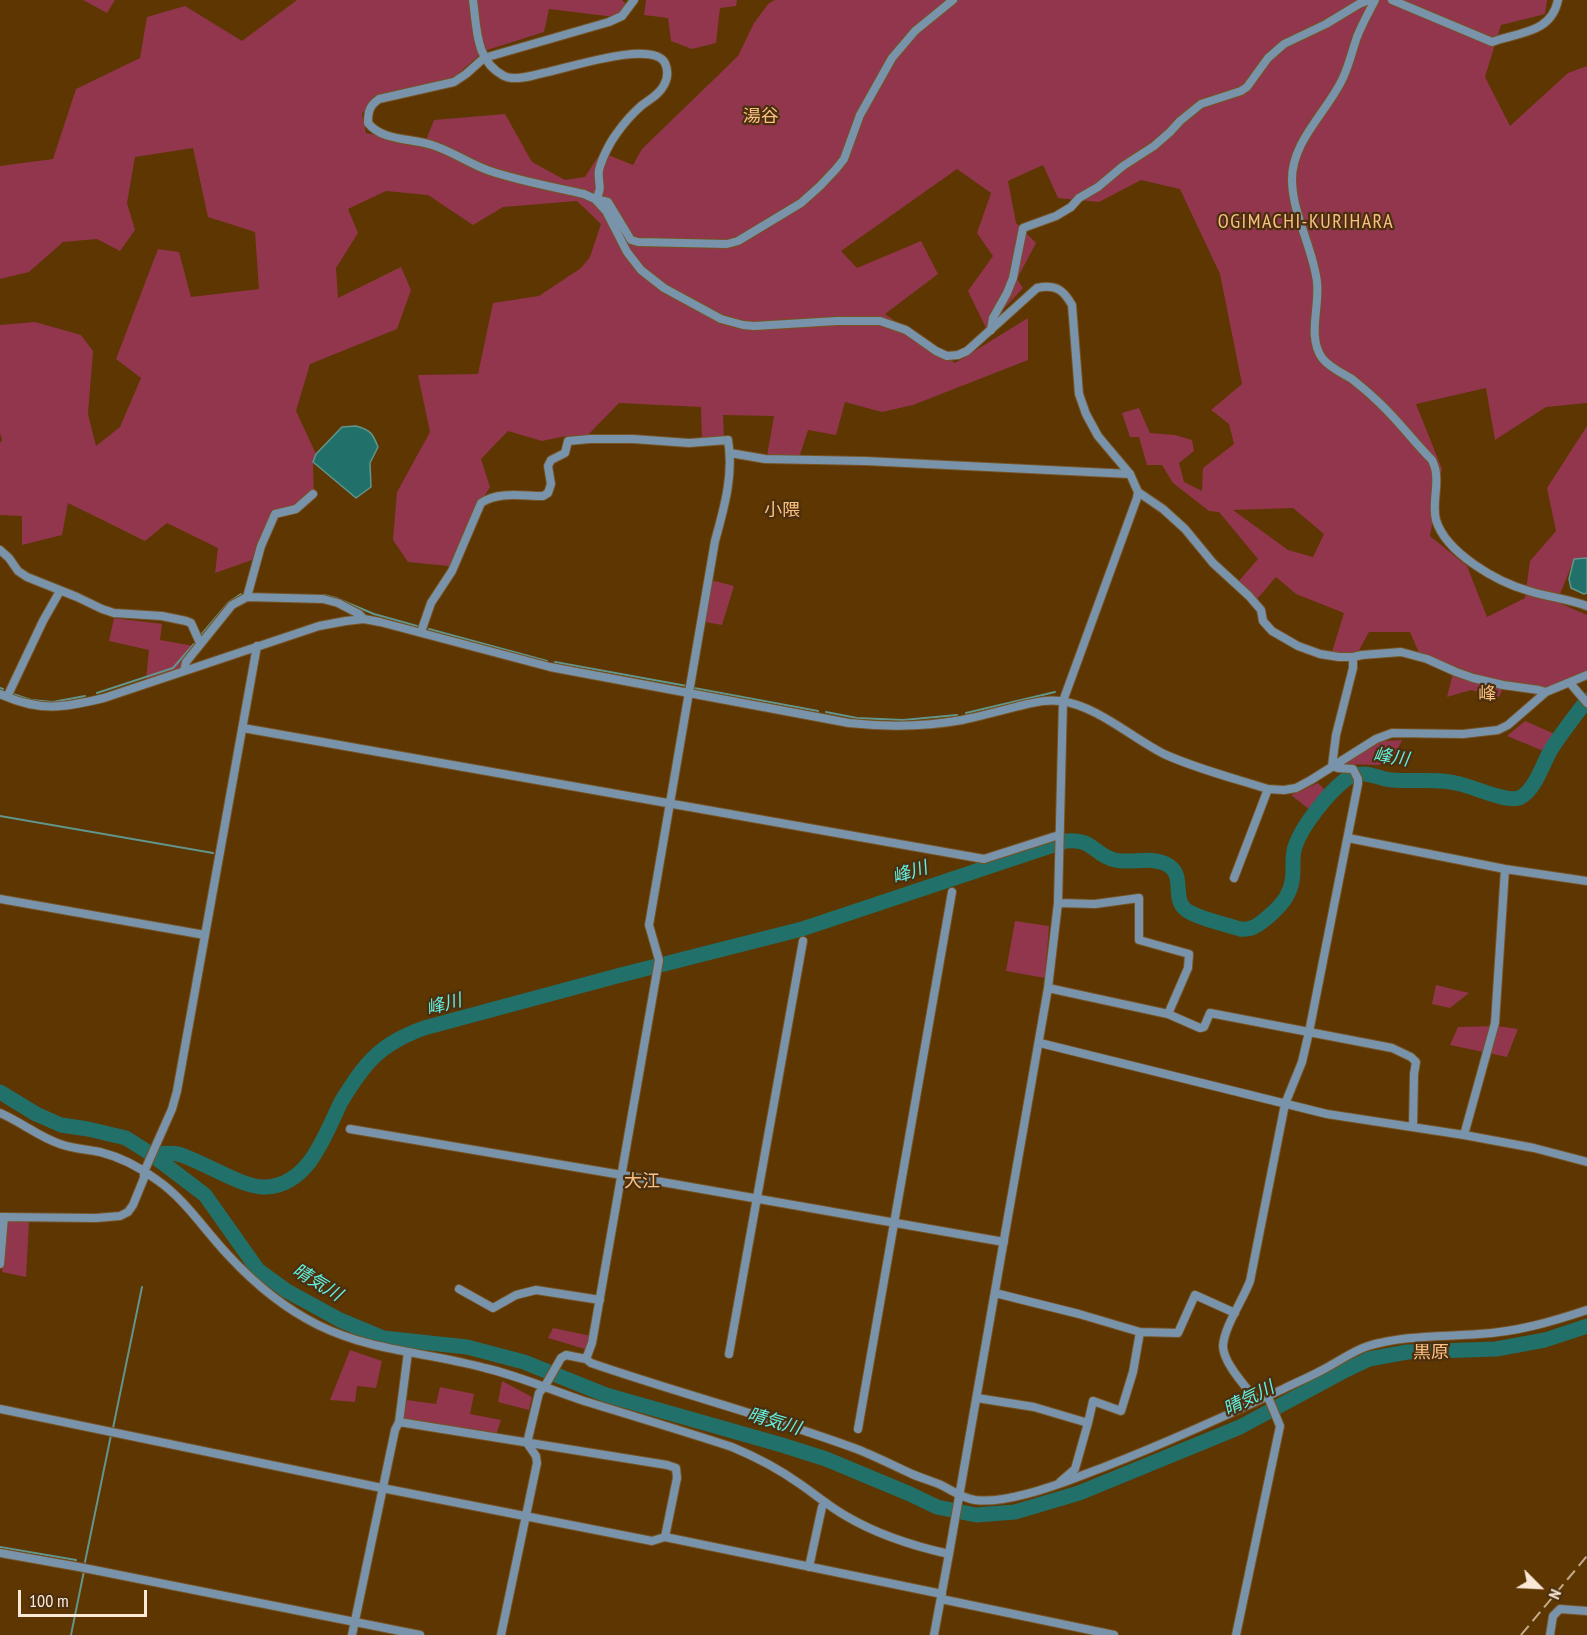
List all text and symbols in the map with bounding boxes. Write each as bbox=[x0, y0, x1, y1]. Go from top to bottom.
district label: 湯谷 bbox=[743, 106, 779, 128]
district label: OGIMACHI-KURIHARA bbox=[1218, 210, 1394, 234]
district label: 小隈 bbox=[764, 500, 800, 522]
district label: 峰 bbox=[1478, 684, 1496, 706]
water label: 峰川 bbox=[1372, 745, 1410, 771]
water label: 峰川 bbox=[890, 857, 930, 889]
water label: 峰川 bbox=[424, 990, 464, 1020]
district label: 大江 bbox=[624, 1171, 660, 1193]
water label: 晴気川 bbox=[288, 1260, 346, 1306]
district label: 黒原 bbox=[1413, 1342, 1449, 1364]
water label: 晴気川 bbox=[1220, 1377, 1278, 1421]
water label: 晴気川 bbox=[745, 1404, 803, 1440]
north arrow bbox=[1509, 1557, 1569, 1617]
scale bar bbox=[21, 1578, 150, 1616]
text: N bbox=[1545, 1586, 1566, 1602]
text: 100 m bbox=[29, 1589, 69, 1612]

